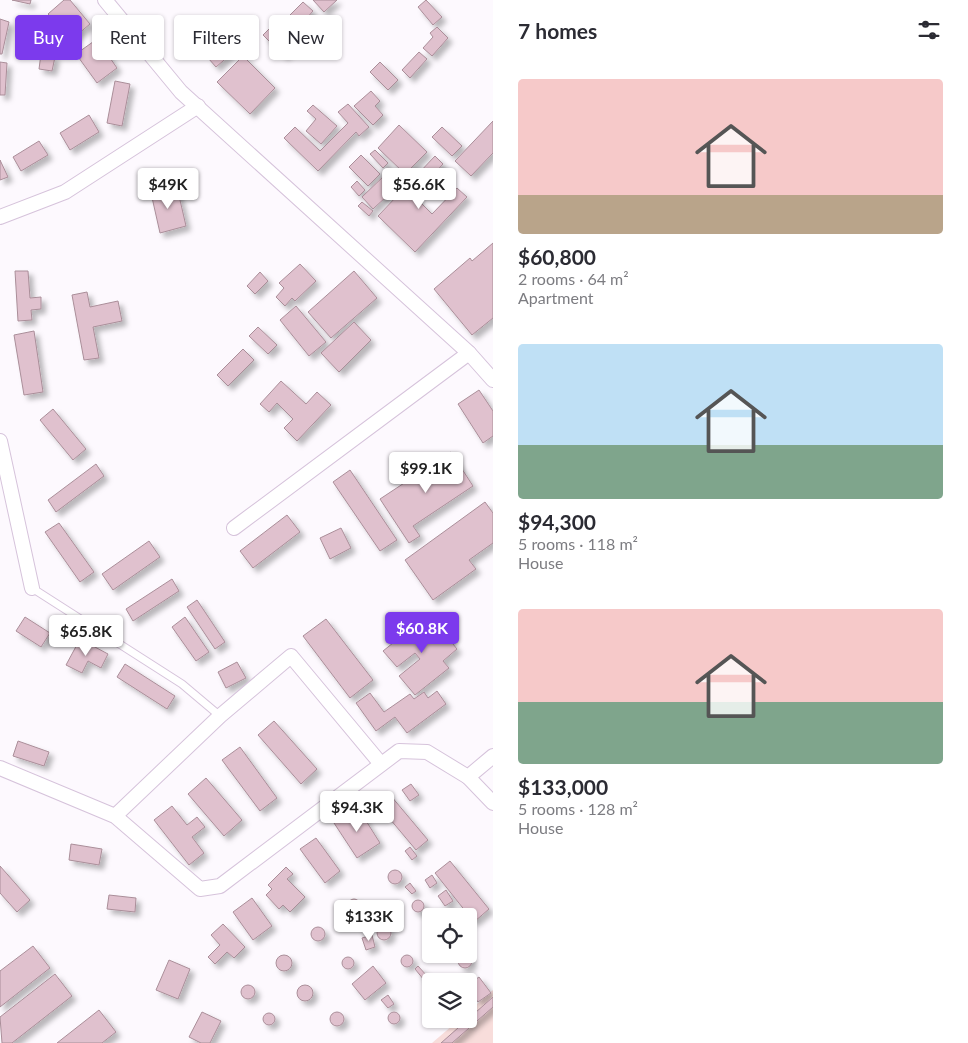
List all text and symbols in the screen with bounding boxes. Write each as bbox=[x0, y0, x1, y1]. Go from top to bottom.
chip: Buy bbox=[15, 15, 82, 60]
chip: Rent bbox=[92, 15, 164, 60]
chip: Filters bbox=[174, 15, 259, 60]
chip: New bbox=[269, 15, 342, 60]
icon: filters bbox=[915, 16, 943, 44]
text: 7 homes bbox=[518, 18, 597, 43]
icon: home bbox=[686, 111, 776, 201]
pin: $49K bbox=[138, 168, 198, 210]
pin: $56.6K bbox=[378, 168, 460, 210]
text: $49K bbox=[149, 174, 187, 193]
text: $56.6K bbox=[393, 174, 445, 193]
text: $60,800 bbox=[518, 244, 596, 269]
text: 2 rooms · 64 m² bbox=[518, 269, 629, 288]
text: Apartment bbox=[518, 288, 593, 307]
icon: home bbox=[686, 376, 776, 466]
pin: $99.1K bbox=[385, 452, 467, 494]
text: $99.1K bbox=[400, 458, 452, 477]
text: $94,300 bbox=[518, 509, 596, 534]
text: 5 rooms · 118 m² bbox=[518, 534, 638, 553]
text: House bbox=[518, 553, 563, 572]
pin: $60.8K bbox=[381, 612, 463, 654]
pin: $65.8K bbox=[45, 614, 127, 657]
text: $60.8K bbox=[396, 618, 448, 637]
text: $65.8K bbox=[60, 621, 112, 640]
icon: home bbox=[686, 641, 776, 731]
text: $133,000 bbox=[518, 774, 608, 799]
pin: $94.3K bbox=[316, 790, 398, 833]
text: $94.3K bbox=[331, 797, 383, 816]
text: 5 rooms · 128 m² bbox=[518, 799, 638, 818]
text: House bbox=[518, 818, 563, 837]
pin: $133K bbox=[334, 900, 404, 942]
text: $133K bbox=[345, 906, 393, 925]
map controls bbox=[422, 908, 477, 1028]
button: locate bbox=[422, 908, 477, 963]
button: layers bbox=[422, 973, 477, 1028]

